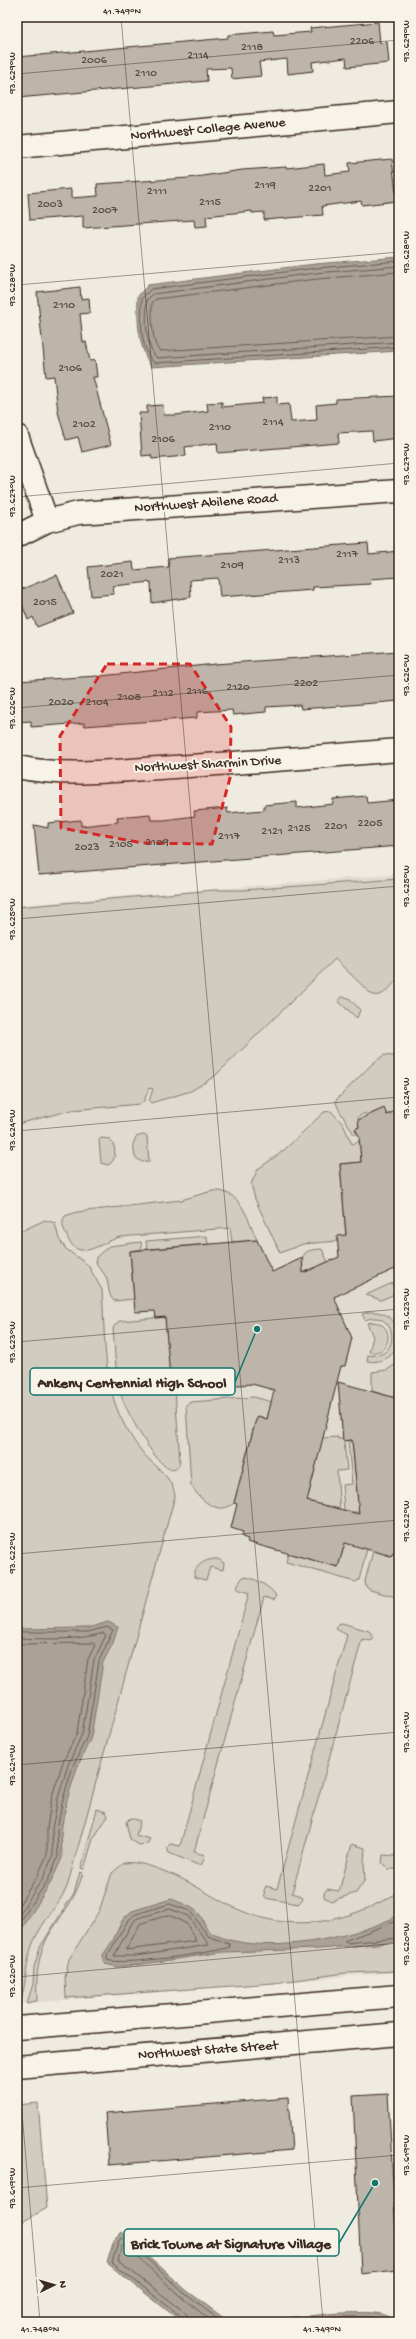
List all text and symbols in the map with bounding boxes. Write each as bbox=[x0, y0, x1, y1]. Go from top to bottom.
text: 41.749°N bbox=[103, 6, 141, 18]
text: 93.629°W bbox=[401, 20, 413, 63]
house number: 2206 bbox=[350, 35, 375, 49]
house number: 2118 bbox=[241, 41, 263, 55]
house number: 2114 bbox=[187, 49, 209, 63]
text: 93.629°W bbox=[7, 52, 19, 95]
house number: 2006 bbox=[81, 54, 108, 68]
house number: 2110 bbox=[135, 67, 157, 81]
street label: Northwest College Avenue bbox=[130, 115, 287, 145]
house number: 2119 bbox=[254, 179, 276, 193]
house number: 2201 bbox=[308, 182, 332, 196]
house number: 2111 bbox=[147, 185, 167, 199]
house number: 2115 bbox=[199, 196, 221, 210]
house number: 2003 bbox=[37, 198, 63, 212]
house number: 2007 bbox=[92, 204, 119, 218]
text: 93.628°W bbox=[401, 231, 413, 274]
text: 93.628°W bbox=[7, 264, 19, 307]
house number: 2110 bbox=[53, 299, 75, 313]
house number: 2106 bbox=[58, 362, 83, 376]
house number: 2114 bbox=[262, 416, 284, 430]
house number: 2102 bbox=[72, 418, 96, 432]
house number: 2110 bbox=[209, 421, 231, 435]
house number: 2106 bbox=[151, 433, 176, 447]
text: 93.627°W bbox=[401, 443, 413, 486]
text: 93.627°W bbox=[7, 475, 19, 518]
street label: Northwest Abilene Road bbox=[134, 490, 280, 517]
house number: 2117 bbox=[336, 548, 359, 562]
house number: 2113 bbox=[278, 554, 300, 568]
house number: 2109 bbox=[220, 559, 244, 573]
house number: 2021 bbox=[100, 568, 124, 582]
house number: 2015 bbox=[33, 596, 57, 610]
text: 93.626°W bbox=[401, 654, 413, 697]
house number: 2202 bbox=[294, 677, 318, 691]
house number: 2120 bbox=[226, 681, 250, 695]
house number: 2116 bbox=[186, 685, 209, 699]
text: 93.626°W bbox=[7, 687, 19, 730]
house number: 2112 bbox=[152, 687, 174, 701]
house number: 2108 bbox=[117, 691, 141, 705]
house number: 2020 bbox=[48, 696, 74, 710]
house number: 2104 bbox=[85, 696, 109, 710]
street label: Northwest Sharmin Drive bbox=[134, 753, 283, 777]
house number: 2205 bbox=[358, 817, 382, 831]
house number: 2201 bbox=[324, 820, 348, 834]
house number: 2125 bbox=[288, 822, 310, 836]
house number: 2121 bbox=[261, 825, 283, 839]
house number: 2117 bbox=[218, 830, 241, 844]
house number: 2109 bbox=[145, 836, 169, 850]
house number: 2105 bbox=[109, 838, 133, 852]
house number: 2023 bbox=[75, 841, 99, 855]
text: 93.625°W bbox=[401, 865, 413, 908]
text: 93.625°W bbox=[7, 898, 19, 941]
text: 93.624°W bbox=[401, 1077, 413, 1120]
text: 93.624°W bbox=[7, 1109, 19, 1152]
text: 93.623°W bbox=[401, 1288, 413, 1331]
text: 93.623°W bbox=[7, 1321, 19, 1364]
callout: Ankeny Centennial High School bbox=[30, 1368, 235, 1395]
text: Ankeny Centennial High School bbox=[37, 1375, 227, 1393]
text: 93.622°W bbox=[401, 1500, 413, 1543]
text: 93.622°W bbox=[7, 1532, 19, 1575]
text: 93.621°W bbox=[401, 1711, 413, 1753]
text: 93.621°W bbox=[7, 1744, 19, 1786]
text: 93.620°W bbox=[401, 1923, 413, 1966]
text: 93.620°W bbox=[7, 1955, 19, 1998]
street label: Northwest State Street bbox=[137, 2038, 280, 2064]
text: 93.619°W bbox=[401, 2134, 413, 2176]
text: 93.619°W bbox=[7, 2167, 19, 2209]
callout: Brick Towne at Signature Village bbox=[124, 2229, 339, 2256]
text: Brick Towne at Signature Village bbox=[130, 2236, 332, 2254]
north arrow bbox=[34, 2265, 74, 2305]
text: N bbox=[56, 2280, 68, 2288]
text: 41.748°N bbox=[21, 2324, 60, 2336]
text: 41.749°N bbox=[303, 2324, 341, 2336]

